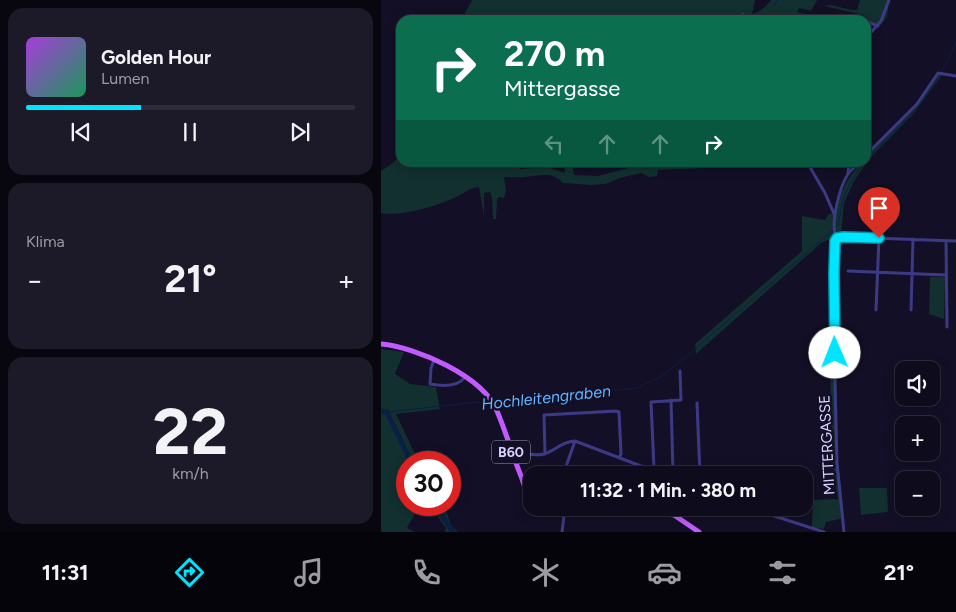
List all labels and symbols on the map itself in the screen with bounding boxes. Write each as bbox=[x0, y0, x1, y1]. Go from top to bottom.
pin bbox=[858, 187, 900, 238]
position arrow bbox=[808, 326, 860, 378]
water label: Hochleitengraben bbox=[480, 381, 612, 414]
street label: MITTERGASSE bbox=[815, 394, 839, 496]
road number: B60 bbox=[492, 441, 530, 464]
speed limit sign: 30 bbox=[396, 451, 461, 516]

